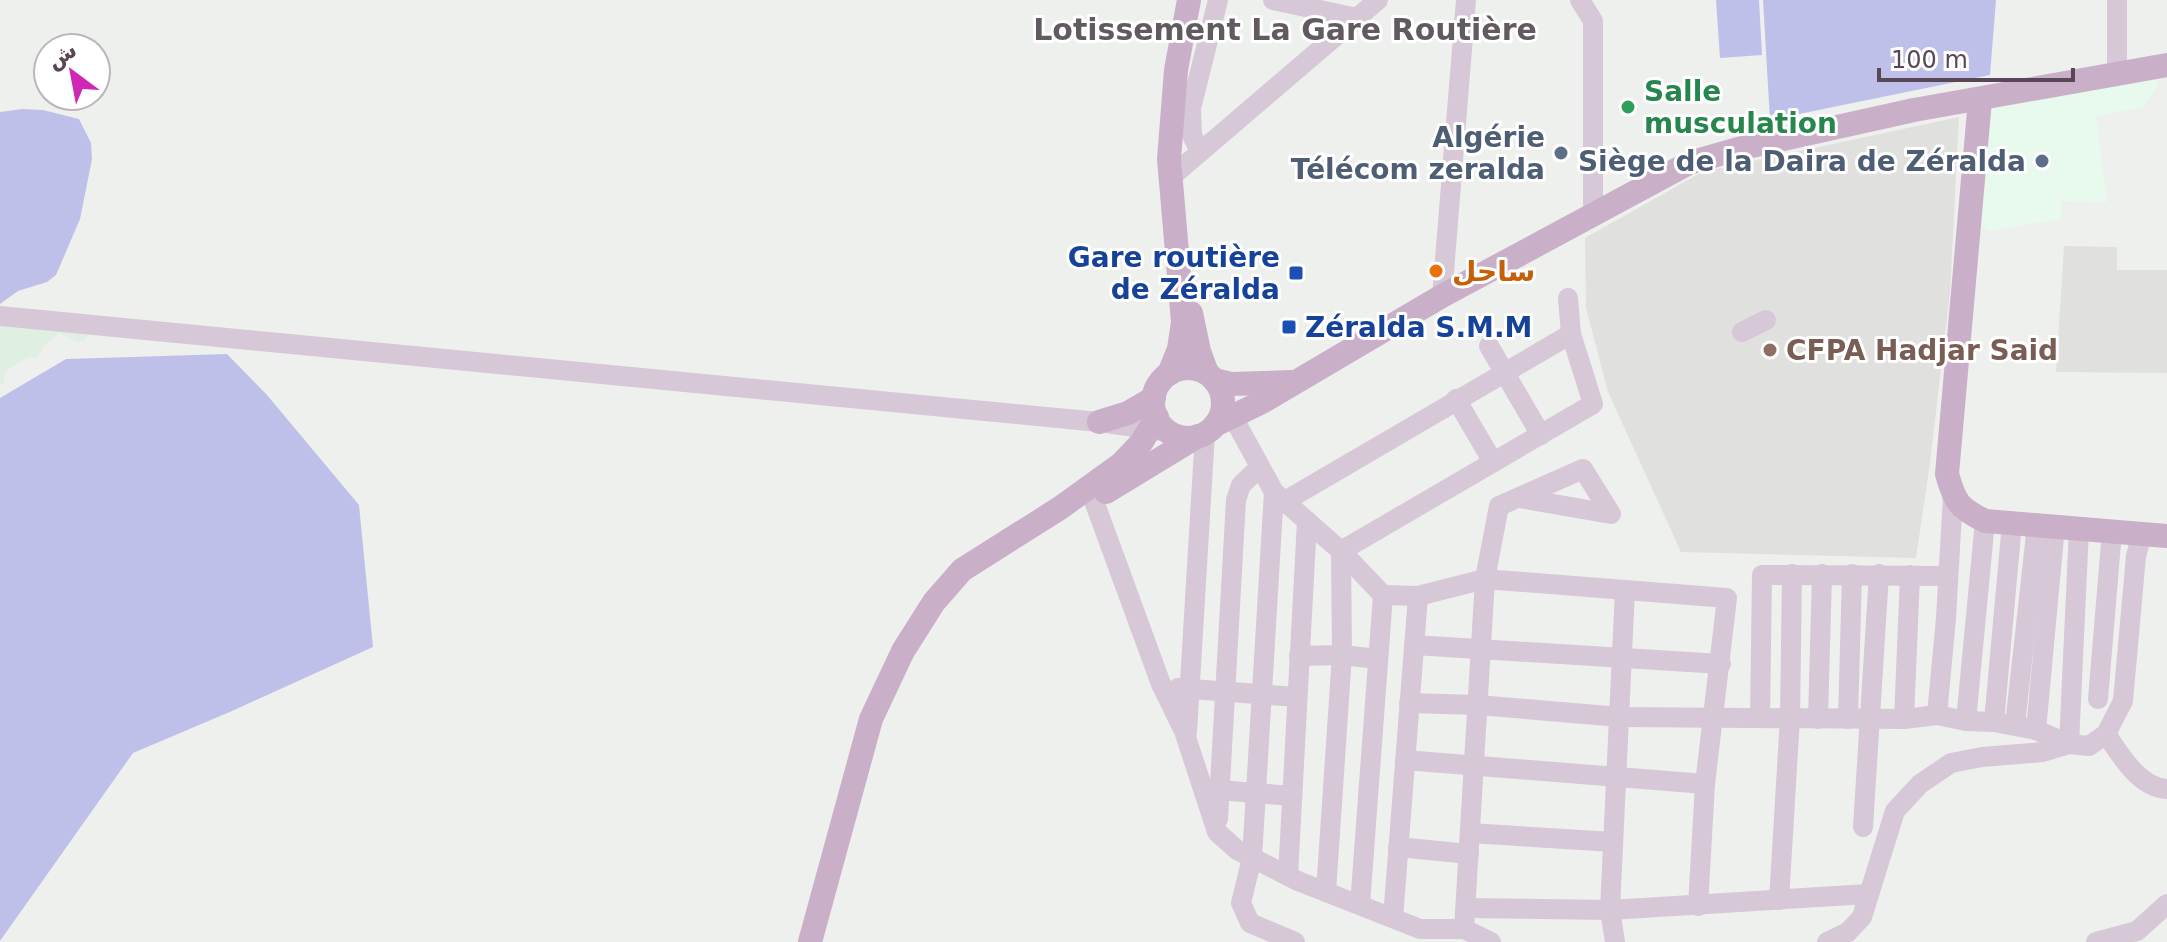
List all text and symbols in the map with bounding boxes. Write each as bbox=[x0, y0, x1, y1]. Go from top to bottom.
district label: Lotissement La Gare Routière bbox=[1033, 12, 1537, 47]
north arrow bbox=[32, 32, 112, 112]
scale bar bbox=[1879, 32, 2073, 82]
text: ش bbox=[42, 37, 81, 74]
text: 100 m bbox=[1891, 46, 1968, 74]
place label: Salle musculation bbox=[1644, 75, 1837, 140]
marker: Salle musculation bbox=[1619, 98, 1637, 116]
place label: Algérie Télécom zeralda bbox=[1291, 121, 1545, 186]
marker: Algérie Télécom zeralda bbox=[1552, 144, 1570, 162]
place label: Siège de la Daira de Zéralda bbox=[1578, 145, 2026, 178]
marker: Siège de la Daira de Zéralda bbox=[2033, 152, 2051, 170]
place label: Gare routière de Zéralda bbox=[1068, 241, 1280, 306]
place label: ساحل bbox=[1452, 255, 1535, 288]
marker: ساحل bbox=[1427, 262, 1445, 280]
marker: Gare routière de Zéralda bbox=[1287, 264, 1305, 282]
place label: Zéralda S.M.M bbox=[1305, 311, 1532, 344]
marker: Zéralda S.M.M bbox=[1280, 318, 1298, 336]
place label: CFPA Hadjar Said bbox=[1786, 334, 2058, 367]
marker: CFPA Hadjar Said bbox=[1761, 341, 1779, 359]

